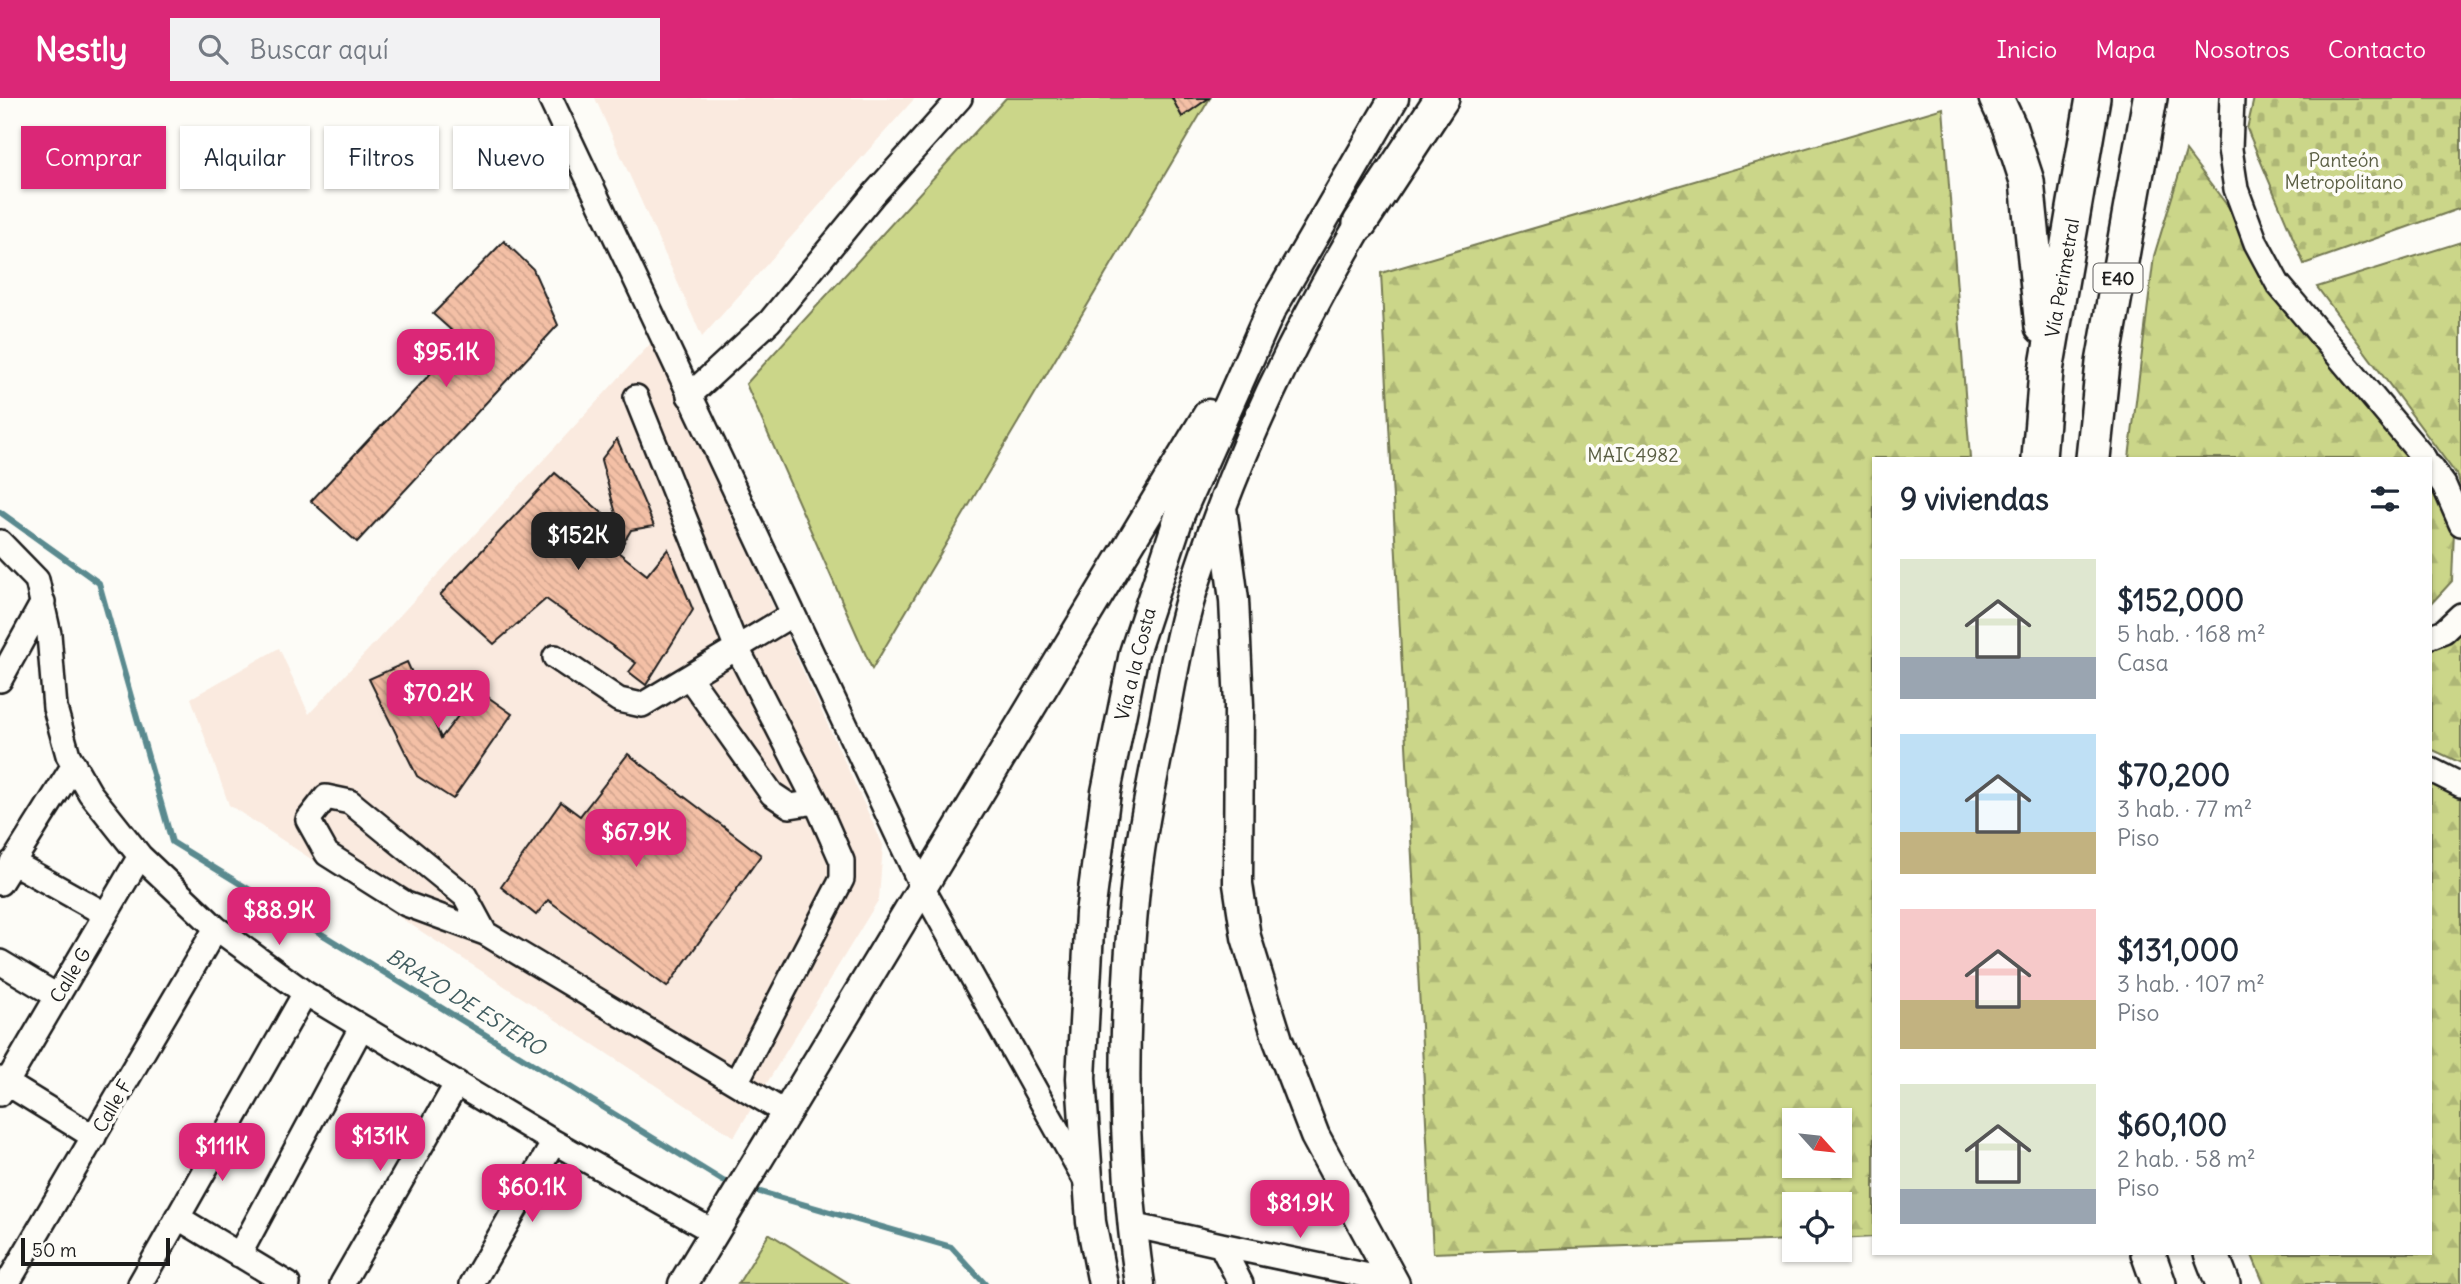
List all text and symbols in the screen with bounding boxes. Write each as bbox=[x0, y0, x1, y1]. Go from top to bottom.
search box bbox=[170, 18, 660, 81]
text: Nestly bbox=[35, 28, 128, 70]
icon: search bbox=[194, 30, 232, 68]
text: Buscar aquí bbox=[250, 33, 388, 66]
text: Inicio bbox=[1997, 34, 2057, 64]
text: Mapa bbox=[2095, 34, 2156, 64]
text: Nosotros bbox=[2194, 34, 2290, 64]
text: Contacto bbox=[2328, 34, 2426, 64]
chip: Comprar bbox=[21, 126, 166, 189]
chip: Alquilar bbox=[180, 126, 310, 189]
chip: Filtros bbox=[324, 126, 439, 189]
chip: Nuevo bbox=[453, 126, 569, 189]
park label: Panteón Metropolitano bbox=[2284, 148, 2404, 194]
street label: Vía Perimetral bbox=[2040, 217, 2084, 339]
road number: E40 bbox=[2094, 264, 2142, 293]
pin: $95.1K bbox=[389, 330, 503, 389]
text: $95.1K bbox=[413, 337, 479, 366]
park label: MAIC4982 bbox=[1587, 443, 1679, 467]
text: 9 viviendas bbox=[1900, 480, 2049, 518]
icon: filters bbox=[2366, 480, 2404, 518]
pin: $152K bbox=[529, 512, 627, 572]
text: $152K bbox=[547, 520, 609, 549]
text: $152,000 bbox=[2117, 581, 2244, 619]
icon: home bbox=[1956, 587, 2040, 671]
street label: Vía a la Costa bbox=[1109, 605, 1161, 723]
text: 5 hab. · 168 m² bbox=[2117, 619, 2266, 648]
text: Casa bbox=[2117, 648, 2169, 677]
pin: $70.2K bbox=[381, 670, 495, 730]
text: $70.2K bbox=[403, 678, 473, 707]
text: $70,200 bbox=[2117, 756, 2230, 794]
icon: home bbox=[1956, 762, 2040, 846]
text: 3 hab. · 77 m² bbox=[2117, 794, 2252, 823]
pin: $67.9K bbox=[579, 810, 693, 869]
text: $67.9K bbox=[601, 817, 671, 846]
text: Piso bbox=[2117, 823, 2159, 852]
pin: $88.9K bbox=[222, 888, 336, 947]
text: $88.9K bbox=[243, 895, 315, 924]
text: $131,000 bbox=[2117, 931, 2239, 969]
icon: home bbox=[1956, 937, 2040, 1021]
water label: BRAZO DE ESTERO bbox=[382, 942, 552, 1063]
street label: Calle G bbox=[44, 943, 96, 1007]
text: 3 hab. · 107 m² bbox=[2117, 969, 2265, 998]
text: Piso bbox=[2117, 998, 2159, 1027]
street label: Calle F bbox=[87, 1075, 137, 1137]
text: $60,100 bbox=[2117, 1106, 2227, 1144]
north arrow bbox=[1782, 1108, 1852, 1178]
map controls bbox=[1782, 1108, 1852, 1262]
icon: home bbox=[1956, 1112, 2040, 1196]
pin: $131K bbox=[331, 1114, 429, 1173]
text: $131K bbox=[351, 1121, 409, 1150]
pin: $111K bbox=[173, 1124, 271, 1183]
text: $111K bbox=[195, 1131, 249, 1160]
text: 2 hab. · 58 m² bbox=[2117, 1144, 2256, 1173]
pin: $60.1K bbox=[475, 1164, 589, 1224]
text: $60.1K bbox=[498, 1172, 566, 1201]
text: Piso bbox=[2117, 1173, 2159, 1202]
pin: $81.9K bbox=[1243, 1180, 1357, 1240]
text: $81.9K bbox=[1266, 1188, 1334, 1217]
button: locate bbox=[1782, 1192, 1852, 1262]
scale bar bbox=[21, 1235, 170, 1267]
text: 50 m bbox=[32, 1238, 77, 1262]

